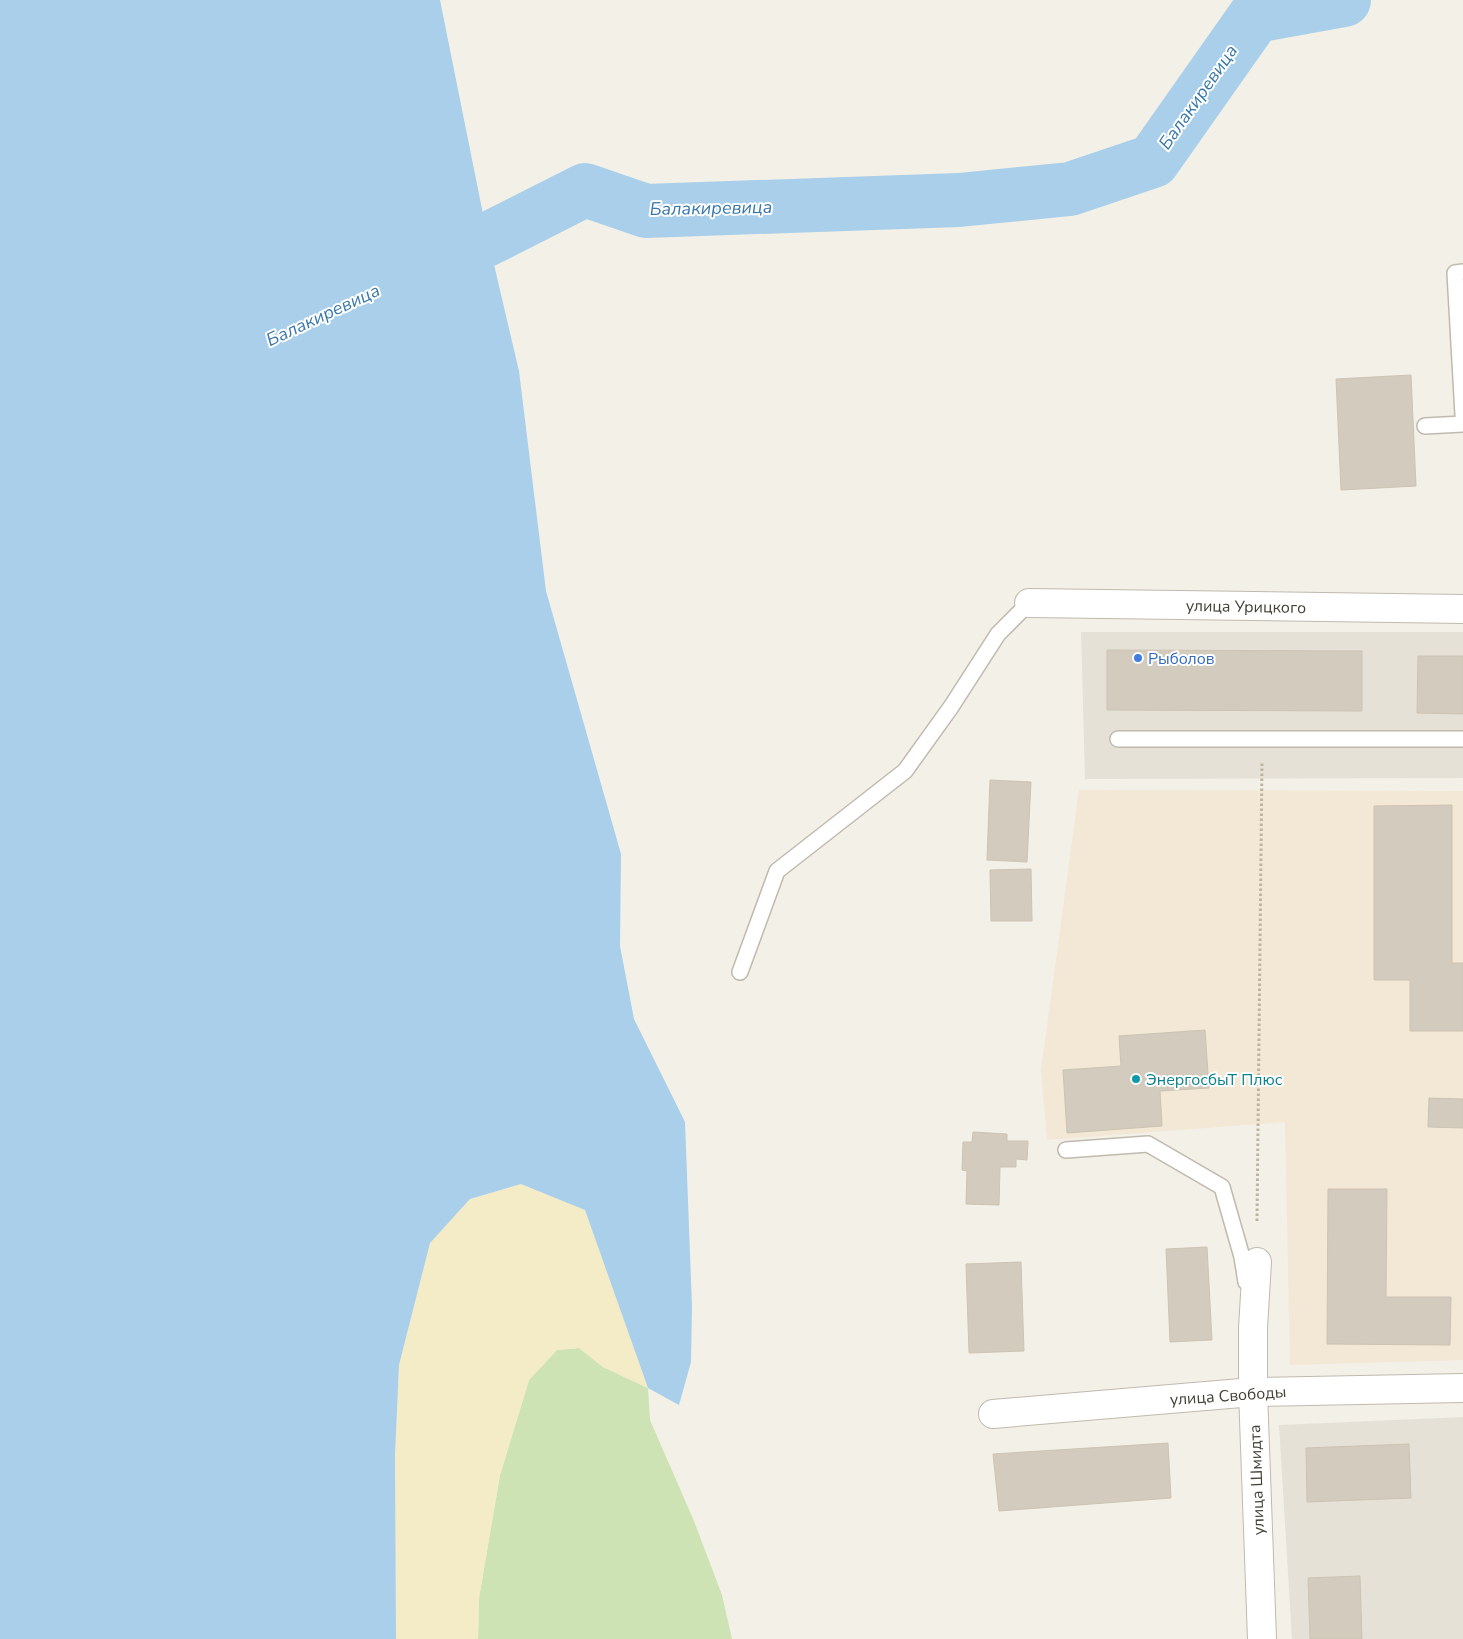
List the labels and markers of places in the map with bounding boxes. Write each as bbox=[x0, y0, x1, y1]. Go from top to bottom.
place label: Рыболов bbox=[1148, 648, 1215, 670]
marker: Рыболов bbox=[1132, 652, 1144, 664]
place label: ЭнергосбыТ Плюс bbox=[1146, 1069, 1283, 1091]
marker: ЭнергосбыТ Плюс bbox=[1130, 1073, 1142, 1085]

